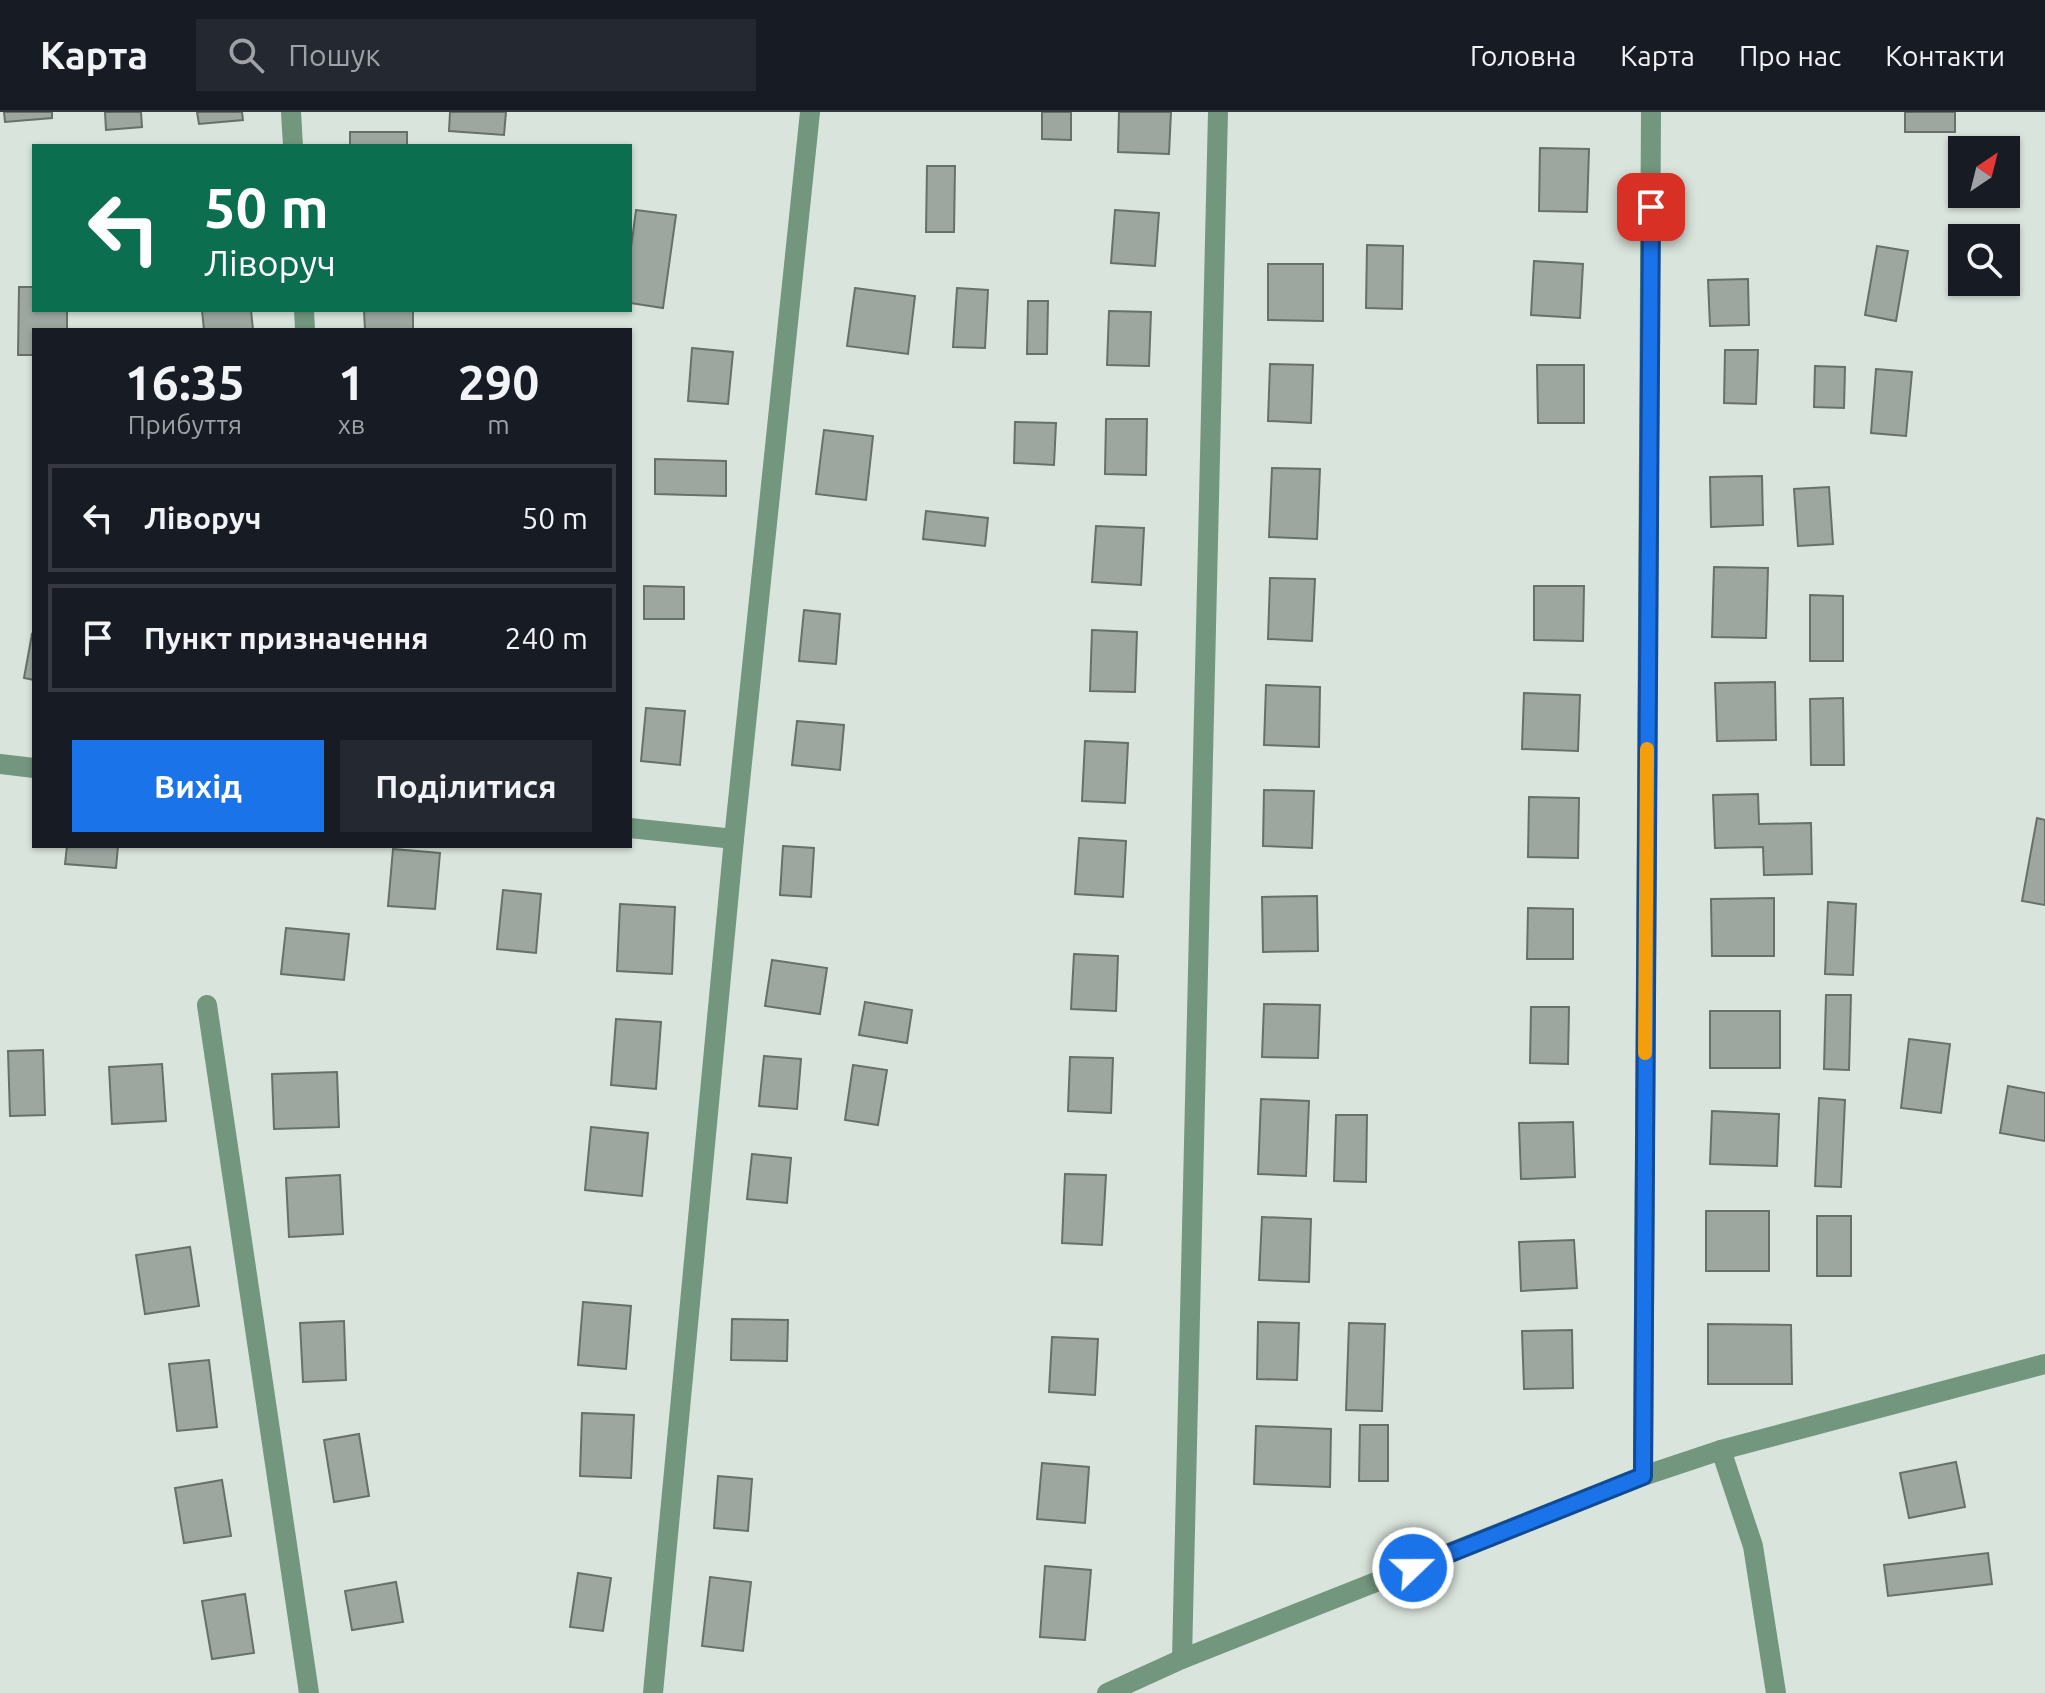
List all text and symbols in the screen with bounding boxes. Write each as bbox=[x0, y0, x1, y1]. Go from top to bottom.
search box bbox=[196, 19, 756, 91]
icon: search bbox=[224, 33, 268, 77]
text: Карта bbox=[40, 34, 148, 76]
text: Пошук bbox=[288, 38, 381, 72]
text: Головна bbox=[1470, 40, 1576, 71]
text: Карта bbox=[1620, 40, 1695, 71]
text: Про нас bbox=[1739, 40, 1841, 71]
text: Контакти bbox=[1885, 40, 2005, 71]
north arrow bbox=[1948, 136, 2020, 208]
map controls bbox=[1948, 136, 2020, 296]
pin bbox=[1617, 173, 1685, 241]
icon: left bbox=[72, 176, 176, 280]
text: 50 m bbox=[204, 176, 329, 239]
icon: arrive bbox=[1629, 185, 1673, 229]
button: search bbox=[1948, 224, 2020, 296]
text: Ліворуч bbox=[204, 242, 336, 283]
text: 16:35 bbox=[125, 355, 245, 409]
text: 1 bbox=[338, 355, 365, 409]
text: 290 bbox=[458, 355, 539, 409]
text: Прибуття bbox=[128, 410, 242, 439]
text: хв bbox=[338, 410, 365, 439]
text: m bbox=[487, 410, 510, 439]
icon: left bbox=[76, 496, 120, 540]
text: Ліворуч bbox=[144, 501, 262, 535]
text: 50 m bbox=[521, 501, 588, 535]
icon: arrive bbox=[76, 616, 120, 660]
text: Пункт призначення bbox=[144, 621, 428, 655]
text: 240 m bbox=[504, 621, 588, 655]
button: Вихід bbox=[72, 740, 324, 832]
button: Поділитися bbox=[340, 740, 592, 832]
position arrow bbox=[1371, 1526, 1455, 1610]

